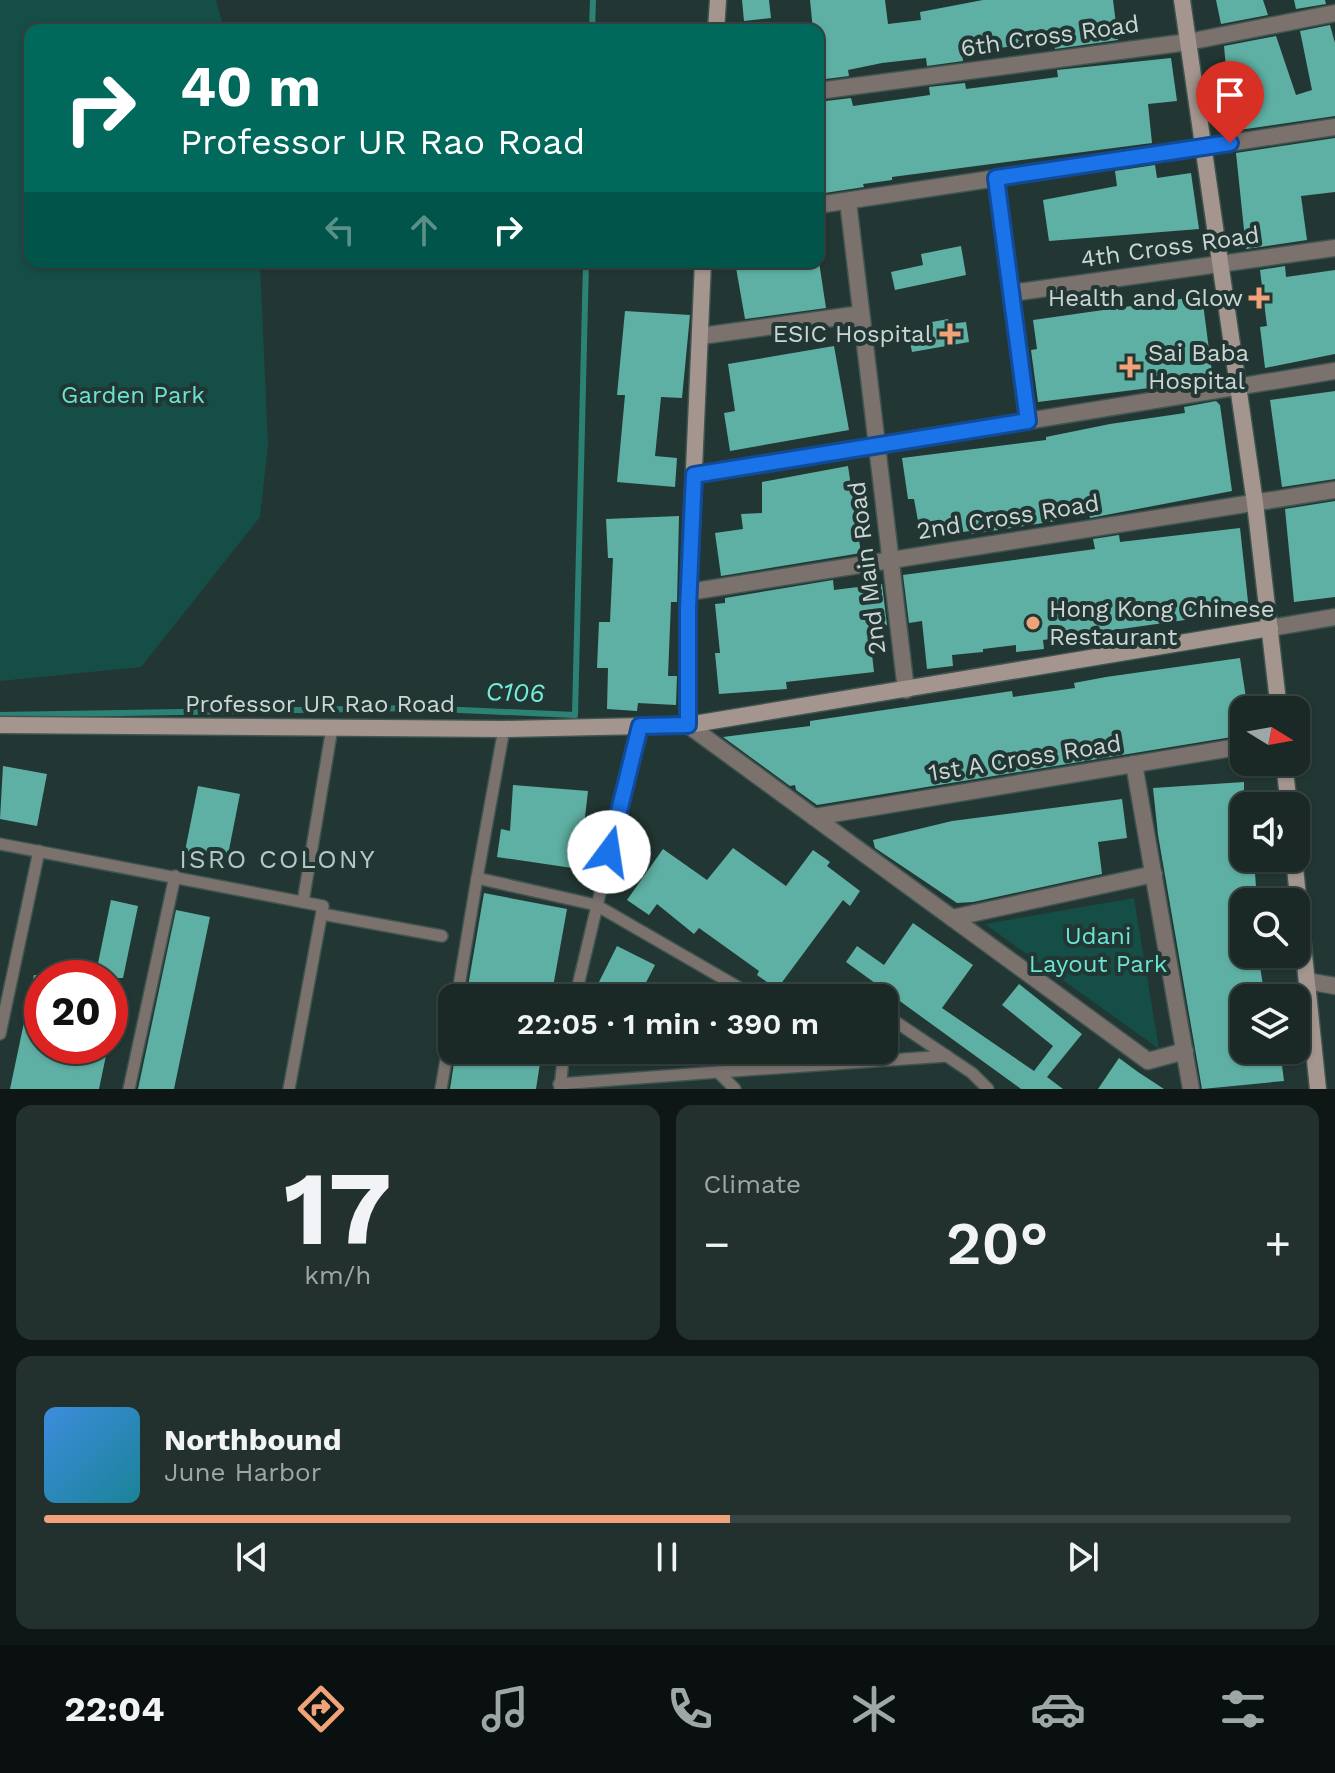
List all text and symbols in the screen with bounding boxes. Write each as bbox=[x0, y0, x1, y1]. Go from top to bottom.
street label: 6th Cross Road bbox=[959, 10, 1141, 62]
text: 40 m bbox=[180, 54, 321, 120]
icon: right bbox=[48, 56, 152, 160]
pin bbox=[1196, 61, 1264, 143]
icon: arrive bbox=[1208, 73, 1252, 117]
text: Professor UR Rao Road bbox=[180, 121, 585, 163]
icon: left bbox=[318, 208, 362, 252]
icon: ahead bbox=[402, 208, 446, 252]
icon: right bbox=[486, 208, 530, 252]
street label: 4th Cross Road bbox=[1079, 221, 1261, 273]
place label: Health and Glow bbox=[1048, 284, 1243, 312]
marker: Health and Glow bbox=[1250, 289, 1268, 307]
place label: ESIC Hospital bbox=[773, 320, 933, 348]
marker: ESIC Hospital bbox=[939, 323, 961, 345]
place label: Sai Baba Hospital bbox=[1148, 339, 1249, 395]
marker: Sai Baba Hospital bbox=[1119, 356, 1141, 378]
park label: Garden Park bbox=[61, 381, 205, 409]
street label: 2nd Main Road bbox=[842, 480, 892, 656]
street label: 2nd Cross Road bbox=[915, 489, 1101, 545]
place label: Hong Kong Chinese Restaurant bbox=[1049, 595, 1274, 651]
marker: Hong Kong Chinese Restaurant bbox=[1024, 614, 1042, 632]
water label: C106 bbox=[485, 676, 546, 708]
street label: Professor UR Rao Road bbox=[185, 690, 455, 718]
north arrow bbox=[1230, 696, 1310, 776]
map controls bbox=[1230, 696, 1310, 1064]
street label: 1st A Cross Road bbox=[927, 729, 1123, 787]
button: sound bbox=[1230, 792, 1310, 872]
position arrow bbox=[567, 810, 651, 894]
district label: ISRO COLONY bbox=[179, 844, 377, 874]
button: search bbox=[1230, 888, 1310, 968]
park label: Udani Layout Park bbox=[1029, 922, 1168, 978]
speed limit sign: 20 bbox=[24, 960, 128, 1064]
button: layers bbox=[1230, 984, 1310, 1064]
text: 22:05 · 1 min · 390 m bbox=[517, 1006, 819, 1041]
text: 17 bbox=[284, 1147, 392, 1269]
text: Climate bbox=[704, 1169, 801, 1199]
text: 20° bbox=[946, 1208, 1049, 1279]
text: − bbox=[704, 1218, 730, 1270]
text: + bbox=[1264, 1218, 1291, 1270]
text: km/h bbox=[304, 1260, 371, 1290]
text: Northbound bbox=[164, 1422, 341, 1457]
text: June Harbor bbox=[164, 1457, 321, 1487]
icon: previous bbox=[230, 1535, 274, 1579]
icon: pause bbox=[645, 1535, 689, 1579]
icon: next bbox=[1061, 1535, 1105, 1579]
icon: directions bbox=[293, 1681, 349, 1737]
icon: music bbox=[477, 1681, 533, 1737]
icon: phone bbox=[662, 1681, 718, 1737]
icon: climate bbox=[846, 1681, 902, 1737]
icon: car bbox=[1030, 1681, 1086, 1737]
icon: filters bbox=[1215, 1681, 1271, 1737]
text: 22:04 bbox=[64, 1688, 164, 1730]

